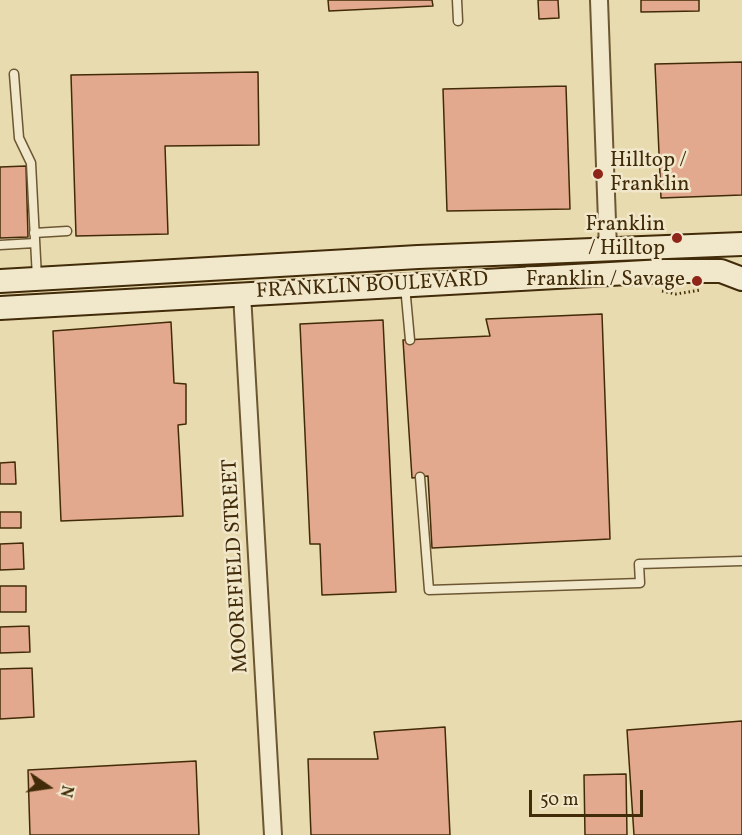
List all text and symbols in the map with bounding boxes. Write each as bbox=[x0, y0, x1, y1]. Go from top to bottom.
place label: Hilltop / Franklin bbox=[610, 149, 690, 199]
marker: Hilltop / Franklin bbox=[591, 167, 605, 181]
place label: Franklin / Hilltop bbox=[585, 213, 665, 263]
marker: Franklin / Hilltop bbox=[670, 231, 684, 245]
street label: FRANKLIN BOULEVARD bbox=[255, 268, 489, 306]
place label: Franklin / Savage bbox=[526, 268, 685, 294]
marker: Franklin / Savage bbox=[690, 274, 704, 288]
street label: MOOREFIELD STREET bbox=[219, 458, 255, 674]
north arrow bbox=[18, 757, 78, 817]
scale bar bbox=[532, 778, 646, 816]
text: N bbox=[54, 783, 78, 799]
text: 50 m bbox=[540, 788, 579, 813]

